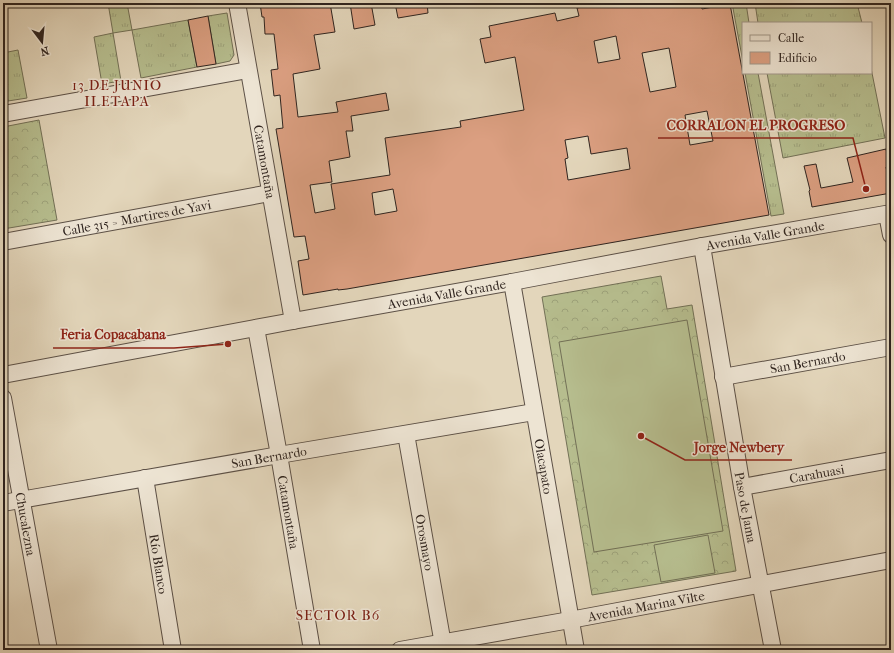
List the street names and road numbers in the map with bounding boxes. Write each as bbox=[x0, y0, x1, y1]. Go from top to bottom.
street label: Catamontaña bbox=[251, 124, 278, 201]
street label: Calle 315 = Martires de Yavi bbox=[61, 197, 212, 239]
street label: Avenida Valle Grande bbox=[704, 218, 826, 253]
street label: Avenida Valle Grande bbox=[385, 276, 508, 312]
street label: San Bernardo bbox=[769, 348, 847, 376]
street label: Olacapato bbox=[531, 437, 556, 496]
street label: San Bernardo bbox=[230, 443, 308, 471]
street label: Carahuasi bbox=[788, 462, 846, 486]
street label: Paso de Jama bbox=[732, 471, 760, 545]
street label: Catamontaña bbox=[275, 474, 302, 551]
street label: Chucalezna bbox=[12, 491, 39, 558]
street label: Orosmayo bbox=[412, 513, 437, 572]
street label: Río Blanco bbox=[146, 533, 171, 595]
street label: Avenida Marina Vilte bbox=[585, 588, 706, 625]

